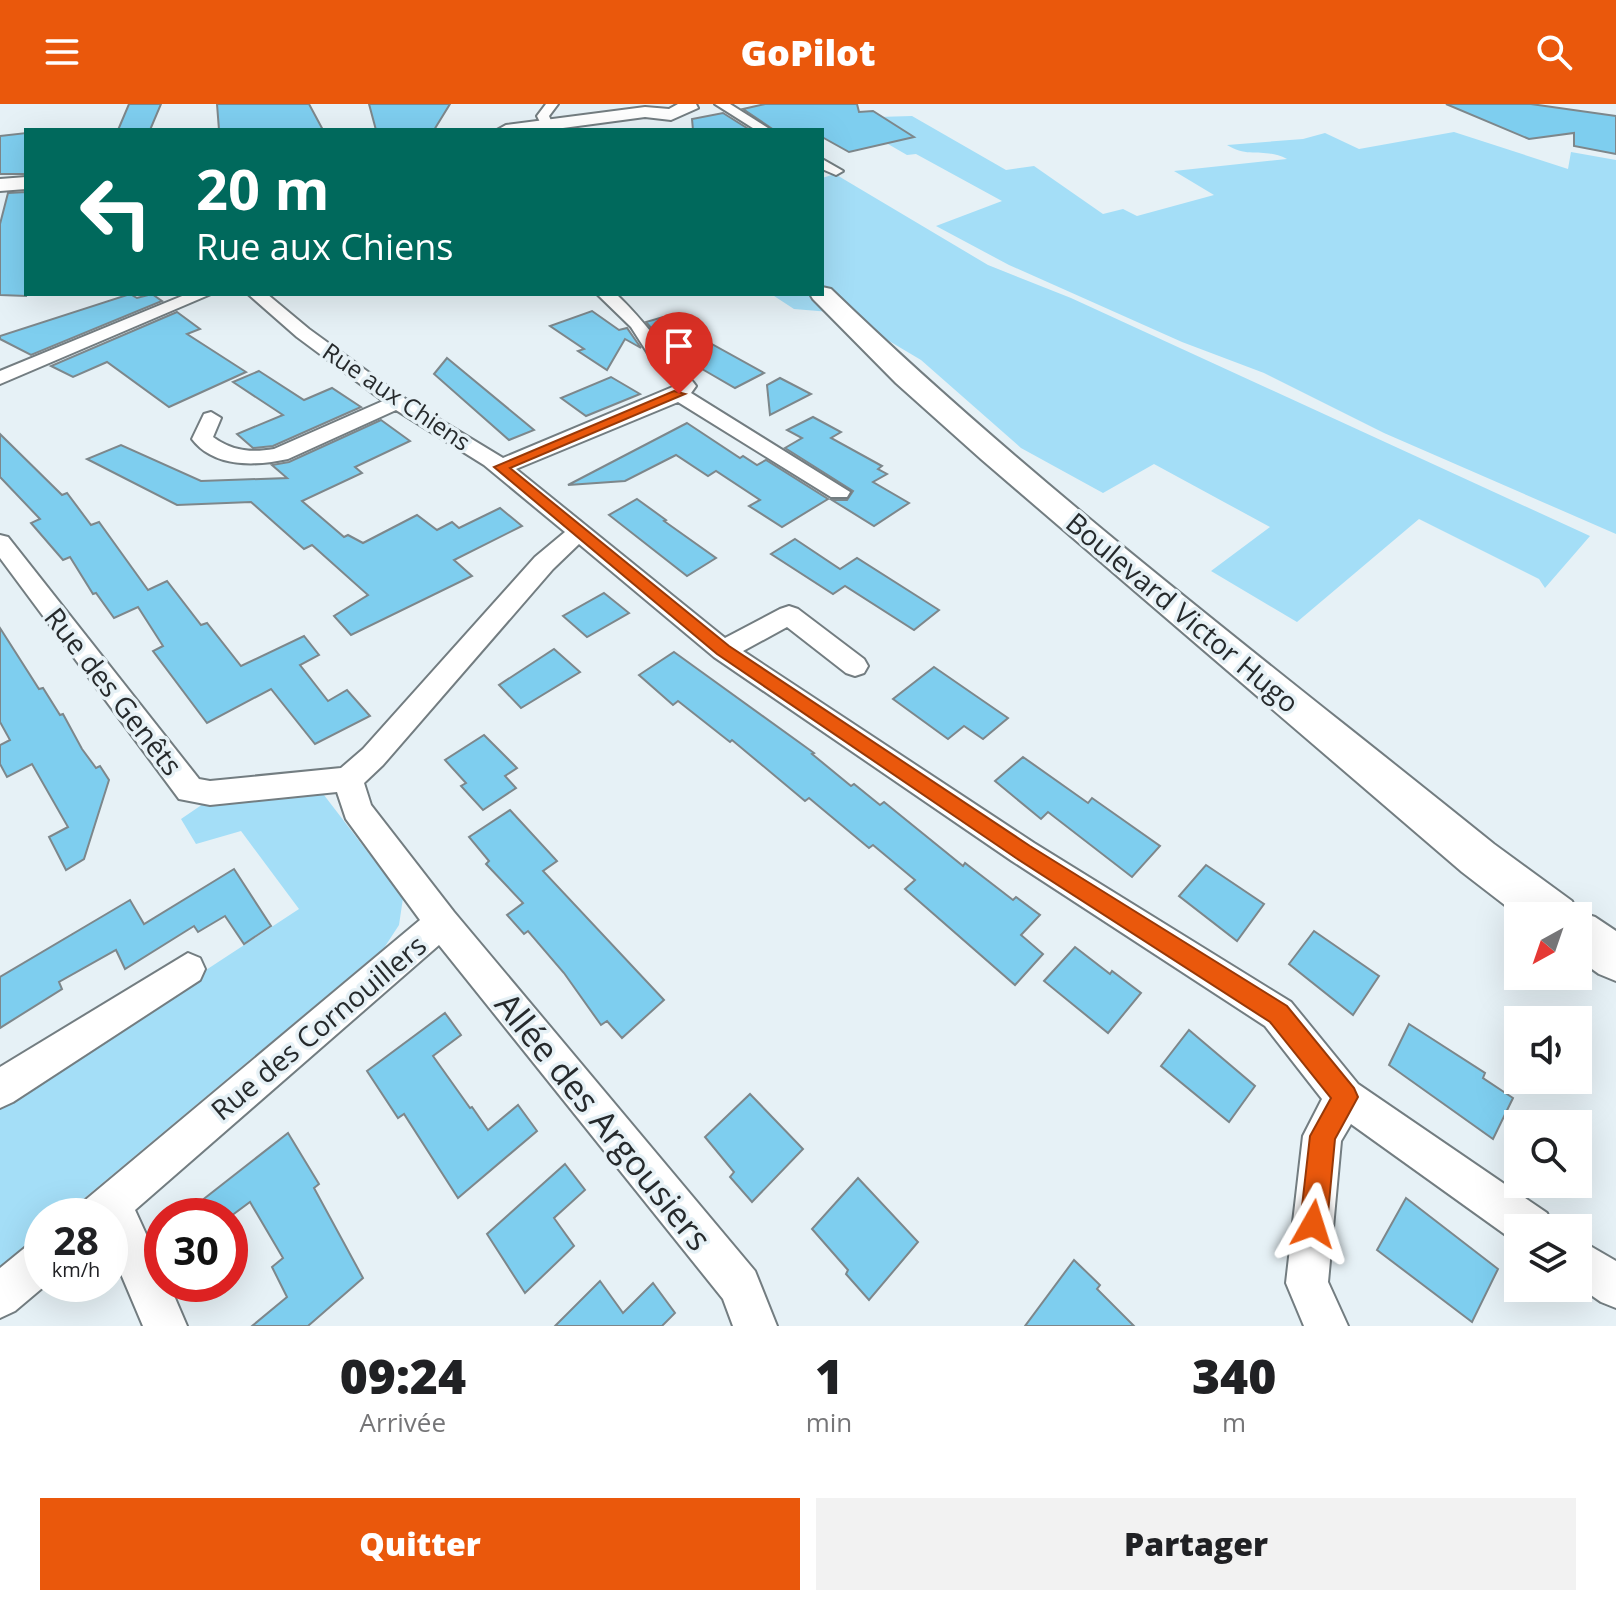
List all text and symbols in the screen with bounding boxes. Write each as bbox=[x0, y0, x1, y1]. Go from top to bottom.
text: GoPilot bbox=[740, 28, 876, 77]
icon: menu bbox=[40, 30, 84, 74]
icon: search bbox=[1532, 30, 1576, 74]
text: 20 m bbox=[196, 150, 330, 226]
icon: left bbox=[64, 160, 168, 264]
text: Rue aux Chiens bbox=[196, 222, 453, 271]
pin bbox=[645, 312, 713, 394]
icon: arrive bbox=[657, 324, 701, 368]
street label: Rue aux Chiens bbox=[317, 334, 477, 458]
street label: Boulevard Victor Hugo bbox=[1059, 503, 1307, 721]
street label: Rue des Genêts bbox=[36, 599, 192, 783]
north arrow bbox=[1504, 902, 1592, 990]
map controls bbox=[1504, 902, 1592, 1302]
street label: Rue des Cornouillers bbox=[202, 926, 434, 1128]
street label: Allée des Argousiers bbox=[486, 982, 722, 1260]
button: sound bbox=[1504, 1006, 1592, 1094]
button: search bbox=[1504, 1110, 1592, 1198]
position arrow bbox=[1271, 1182, 1355, 1266]
speed limit sign: 30 bbox=[144, 1198, 248, 1302]
text: 28 bbox=[53, 1212, 99, 1267]
button: layers bbox=[1504, 1214, 1592, 1302]
text: km/h bbox=[52, 1256, 100, 1283]
text: 09:24 bbox=[340, 1343, 466, 1408]
text: 1 bbox=[815, 1343, 843, 1408]
text: 340 bbox=[1192, 1343, 1276, 1408]
text: Arrivée bbox=[360, 1404, 446, 1440]
text: min bbox=[806, 1404, 852, 1440]
text: m bbox=[1222, 1404, 1246, 1440]
button: Quitter bbox=[40, 1498, 800, 1590]
button: Partager bbox=[816, 1498, 1576, 1590]

